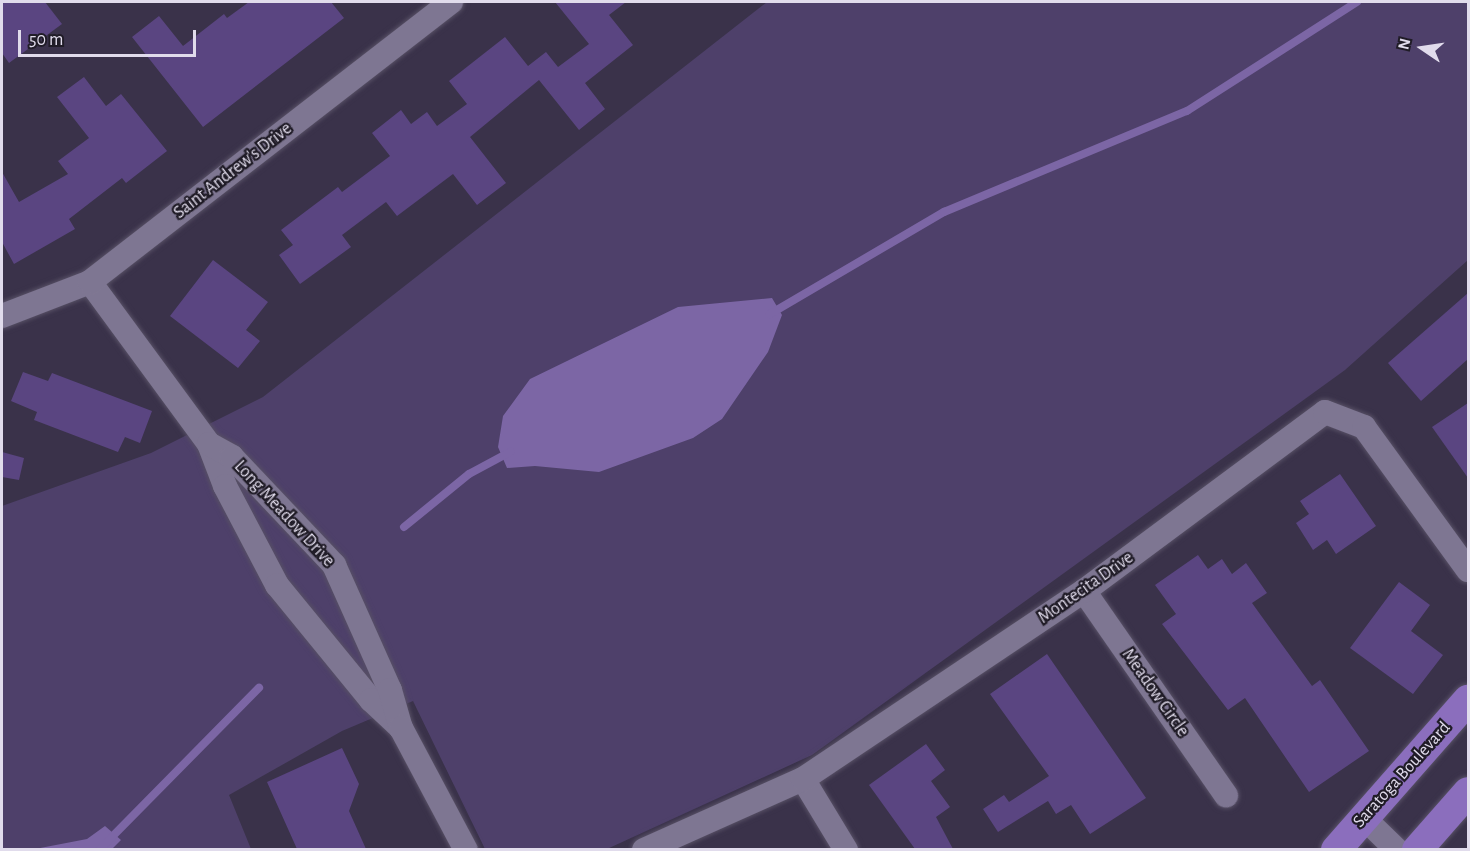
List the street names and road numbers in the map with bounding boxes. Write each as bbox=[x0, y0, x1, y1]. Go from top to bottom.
street label: Saint Andrew's Drive bbox=[170, 118, 296, 224]
street label: Long Meadow Drive bbox=[229, 456, 339, 572]
street label: Montecita Drive bbox=[1034, 547, 1138, 629]
street label: Meadow Circle bbox=[1117, 645, 1193, 741]
street label: Saratoga Boulevard bbox=[1349, 718, 1455, 832]

